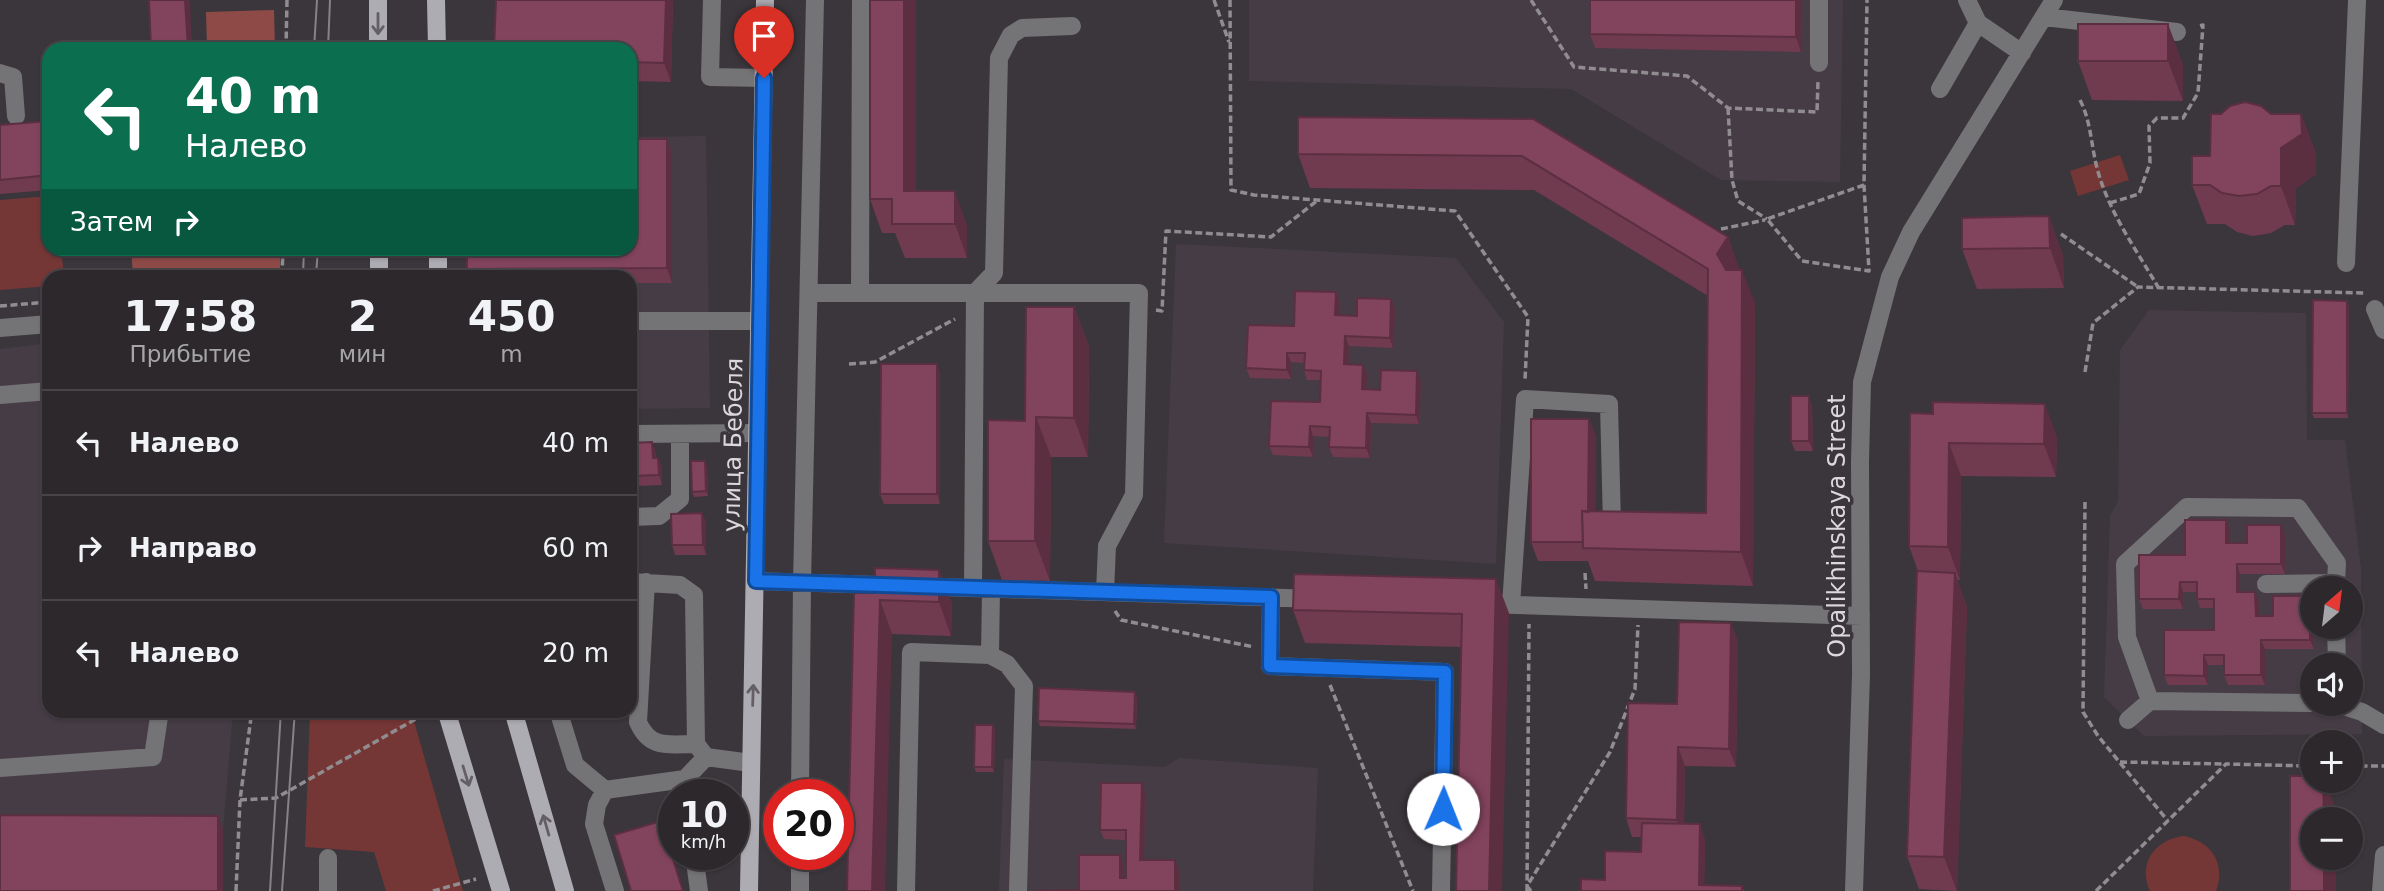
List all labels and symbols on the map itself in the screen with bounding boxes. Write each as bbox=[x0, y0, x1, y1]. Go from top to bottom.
pin bbox=[734, 6, 794, 78]
one-way arrow bbox=[371, 13, 385, 36]
street label: улица Бебеля bbox=[717, 358, 749, 532]
street label: Opalikhinskaya Street bbox=[1823, 394, 1851, 658]
north arrow bbox=[2300, 576, 2362, 639]
one-way arrow bbox=[746, 684, 759, 707]
one-way arrow bbox=[460, 765, 473, 787]
position arrow bbox=[1406, 772, 1480, 846]
speed limit sign: 20 bbox=[763, 779, 854, 870]
one-way arrow bbox=[538, 815, 551, 837]

